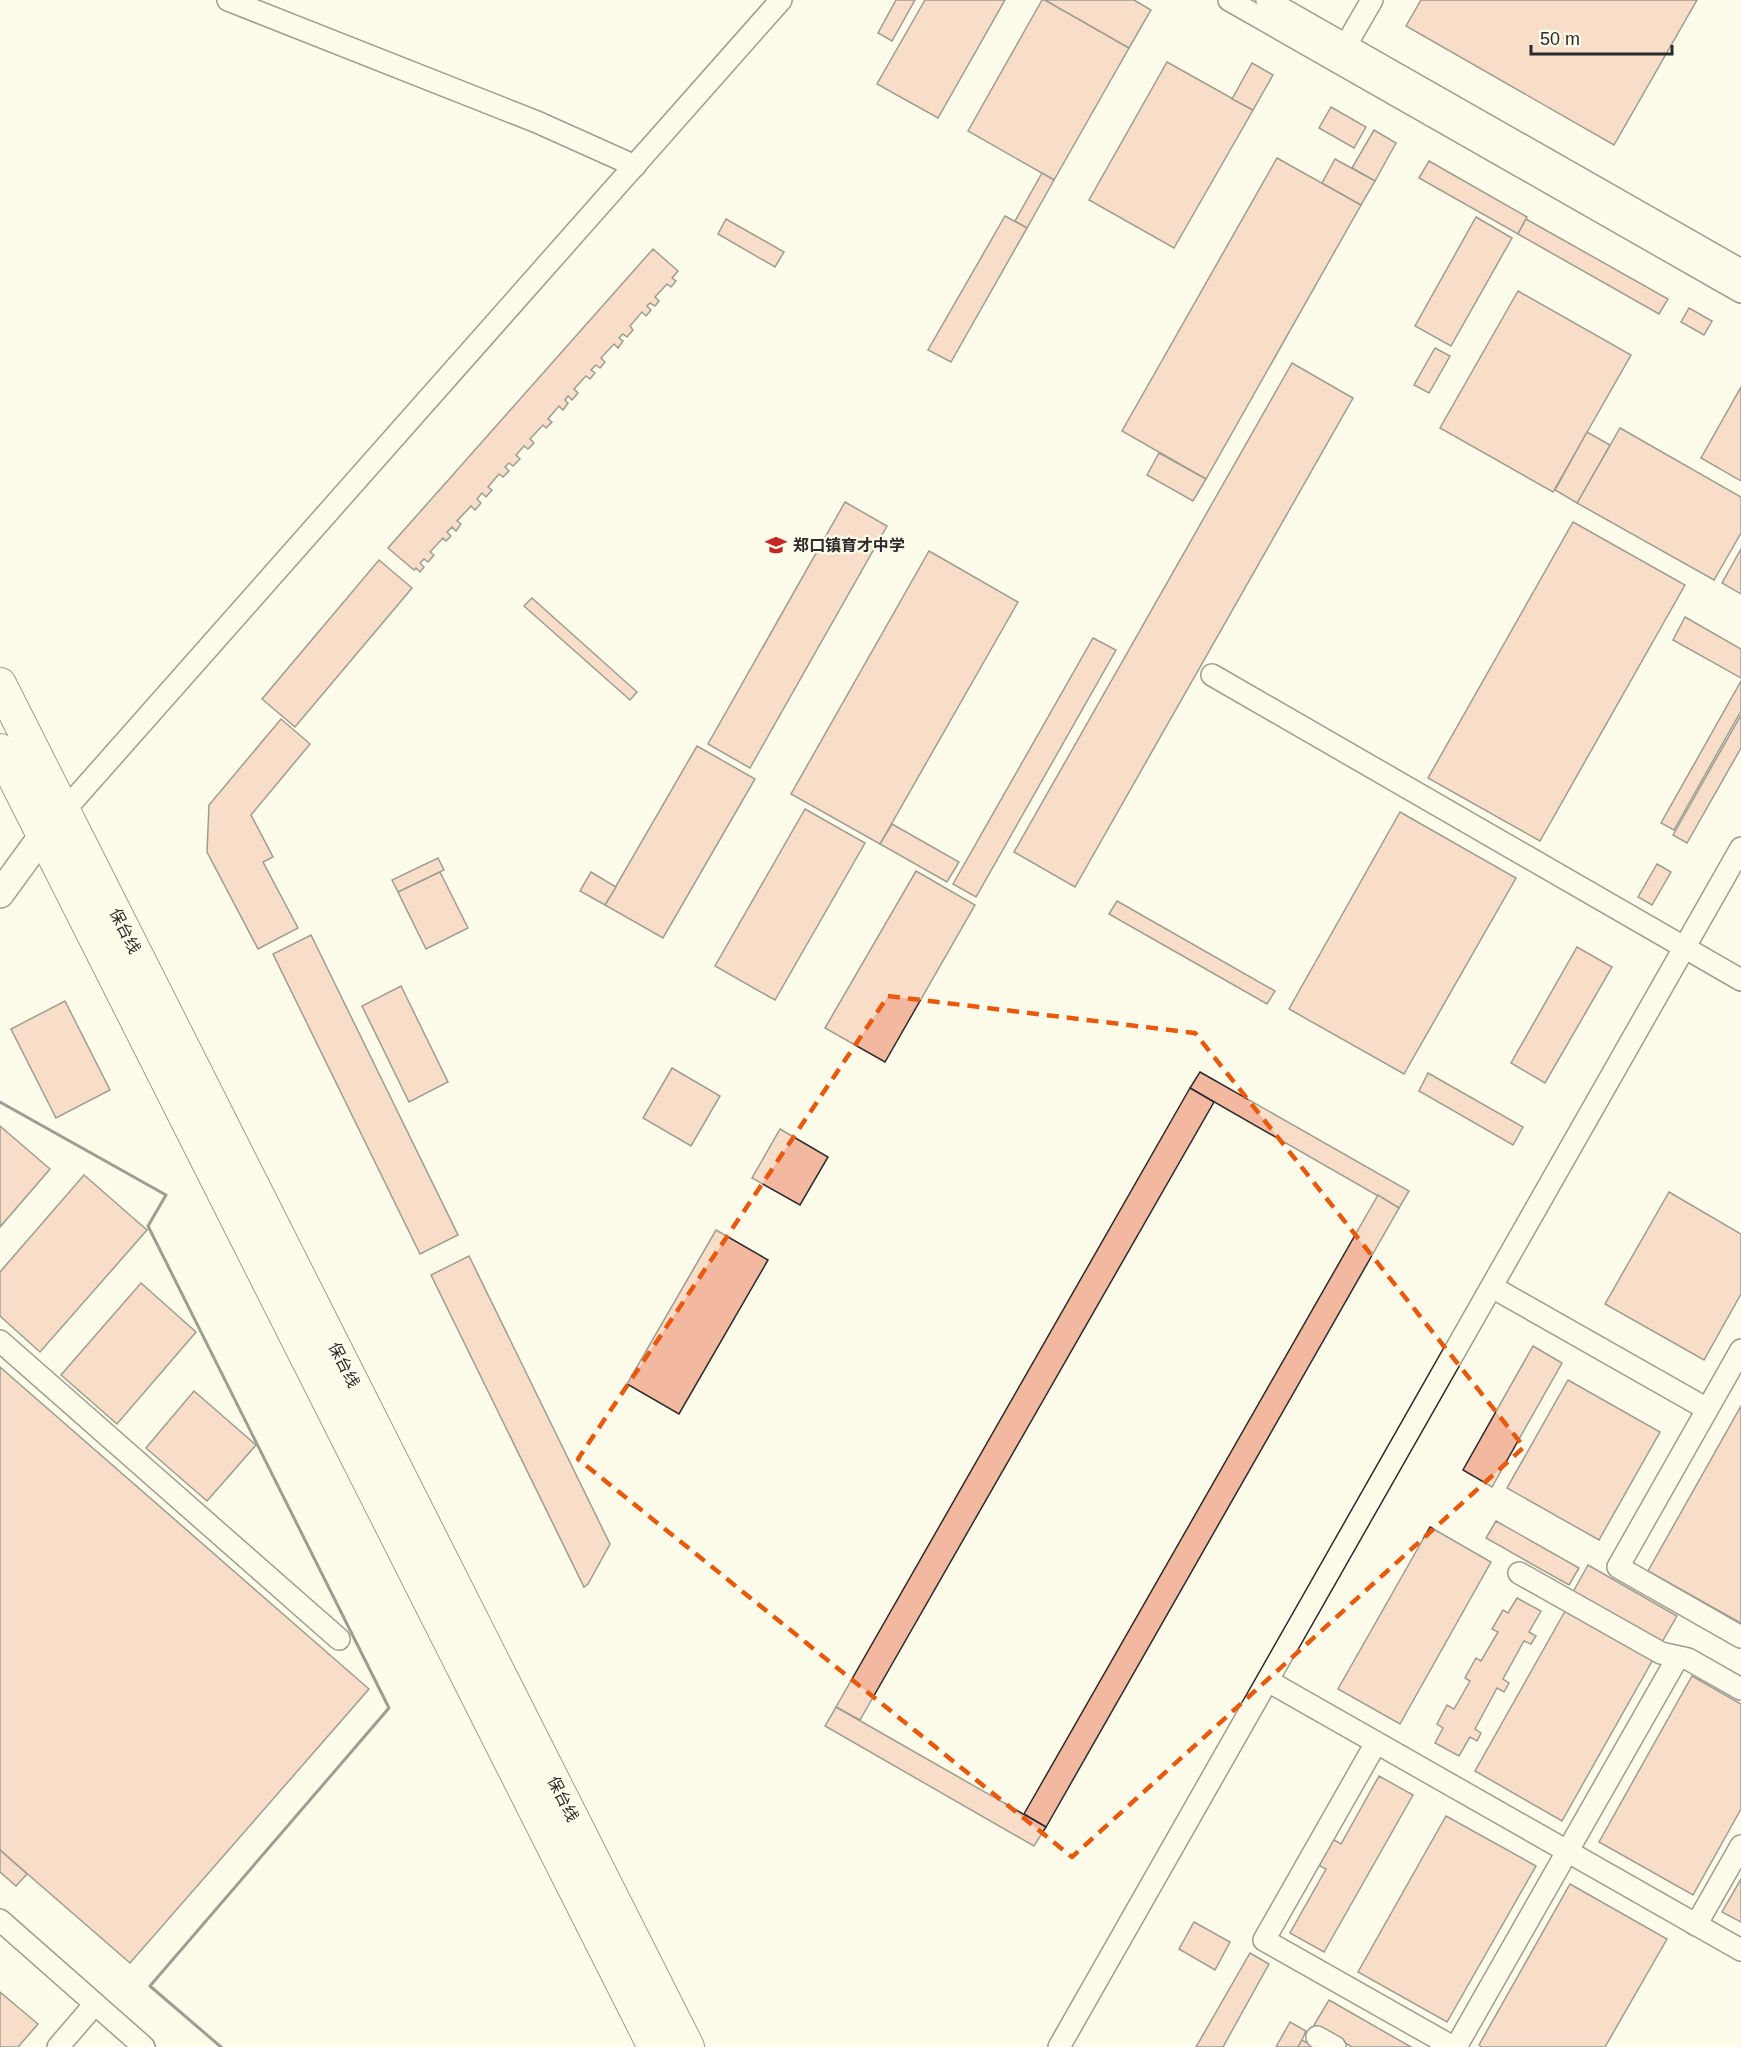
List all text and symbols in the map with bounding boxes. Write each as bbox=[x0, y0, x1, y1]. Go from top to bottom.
scale bar bbox=[1531, 18, 1672, 56]
text: 50 m bbox=[1540, 29, 1580, 49]
school or university icon: 郑口镇育才中学 bbox=[764, 533, 788, 557]
place label: 郑口镇育才中学 bbox=[793, 536, 905, 554]
street label: 保台线 bbox=[107, 906, 143, 956]
street label: 保台线 bbox=[326, 1340, 362, 1390]
street label: 保台线 bbox=[545, 1774, 581, 1824]

